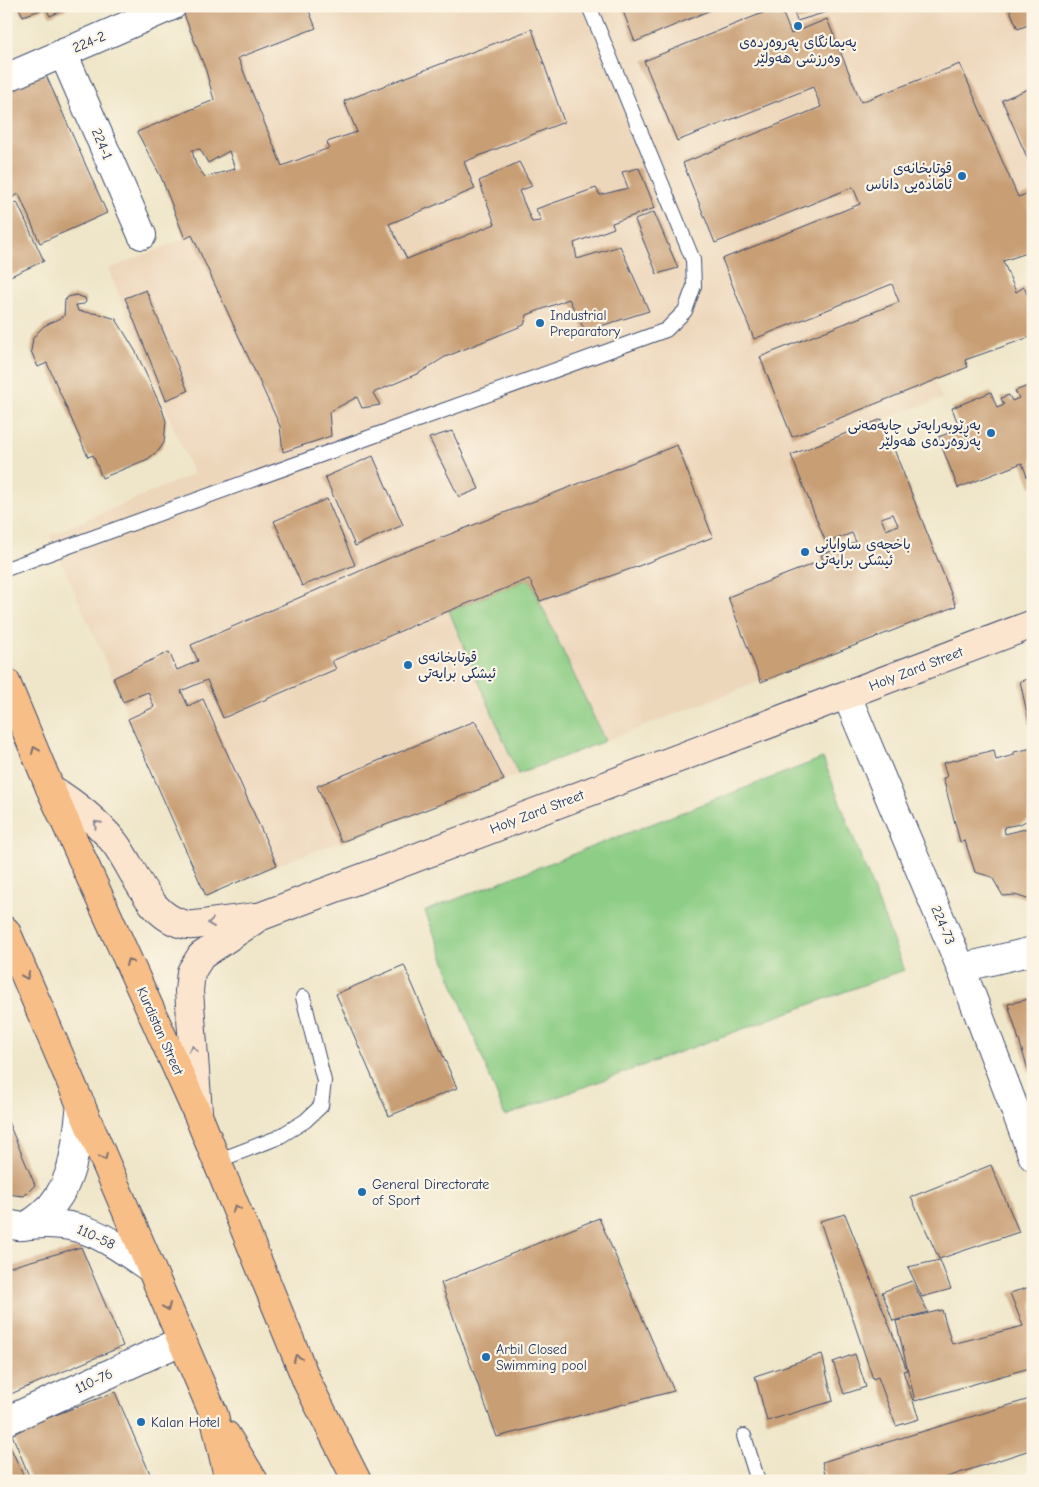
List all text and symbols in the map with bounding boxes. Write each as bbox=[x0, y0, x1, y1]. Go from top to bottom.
marker: پەیمانگای پەروەردەی وەرزشی هەولێر bbox=[792, 20, 804, 32]
street label: 224-2 bbox=[70, 27, 108, 57]
place label: پەیمانگای پەروەردەی وەرزشی هەولێر bbox=[739, 34, 857, 67]
street label: 224-1 bbox=[88, 126, 116, 162]
place label: قوتابخانەی ئامادەیی داناس bbox=[866, 160, 952, 193]
marker: قوتابخانەی ئامادەیی داناس bbox=[956, 170, 968, 182]
place label: Industrial Preparatory bbox=[550, 307, 621, 340]
marker: Industrial Preparatory bbox=[534, 317, 546, 329]
place label: بەڕێوبەرایەتی چاپەمەنی پەروەردەی هەولێر bbox=[848, 417, 981, 451]
marker: بەڕێوبەرایەتی چاپەمەنی پەروەردەی هەولێر bbox=[985, 427, 997, 439]
place label: باخچەی ساوایانی ئیشکی برایەتی bbox=[815, 536, 911, 569]
marker: باخچەی ساوایانی ئیشکی برایەتی bbox=[799, 546, 811, 558]
street label: Holy Zard Street bbox=[867, 643, 966, 695]
place label: قوتابخانەی ئیشکی برایەتی bbox=[418, 649, 496, 682]
marker: قوتابخانەی ئیشکی برایەتی bbox=[402, 659, 414, 671]
one-way arrow bbox=[30, 746, 41, 755]
street label: Holy Zard Street bbox=[488, 786, 587, 838]
one-way arrow bbox=[94, 821, 103, 830]
street label: 224-73 bbox=[927, 903, 959, 947]
one-way arrow bbox=[206, 917, 214, 928]
one-way arrow bbox=[126, 959, 136, 968]
one-way arrow bbox=[19, 971, 30, 980]
street label: Kurdistan Street bbox=[133, 984, 187, 1079]
one-way arrow bbox=[188, 1045, 199, 1053]
one-way arrow bbox=[98, 1153, 108, 1161]
place label: General Directorate of Sport bbox=[372, 1176, 489, 1209]
marker: General Directorate of Sport bbox=[356, 1186, 368, 1198]
one-way arrow bbox=[232, 1204, 242, 1213]
street label: 110-58 bbox=[74, 1221, 118, 1253]
one-way arrow bbox=[161, 1302, 172, 1311]
place label: Arbil Closed Swimming pool bbox=[496, 1341, 587, 1374]
marker: Arbil Closed Swimming pool bbox=[480, 1351, 492, 1363]
one-way arrow bbox=[293, 1354, 304, 1363]
street label: 110-76 bbox=[73, 1365, 115, 1397]
place label: Kalan Hotel bbox=[151, 1414, 220, 1431]
marker: Kalan Hotel bbox=[135, 1416, 147, 1428]

